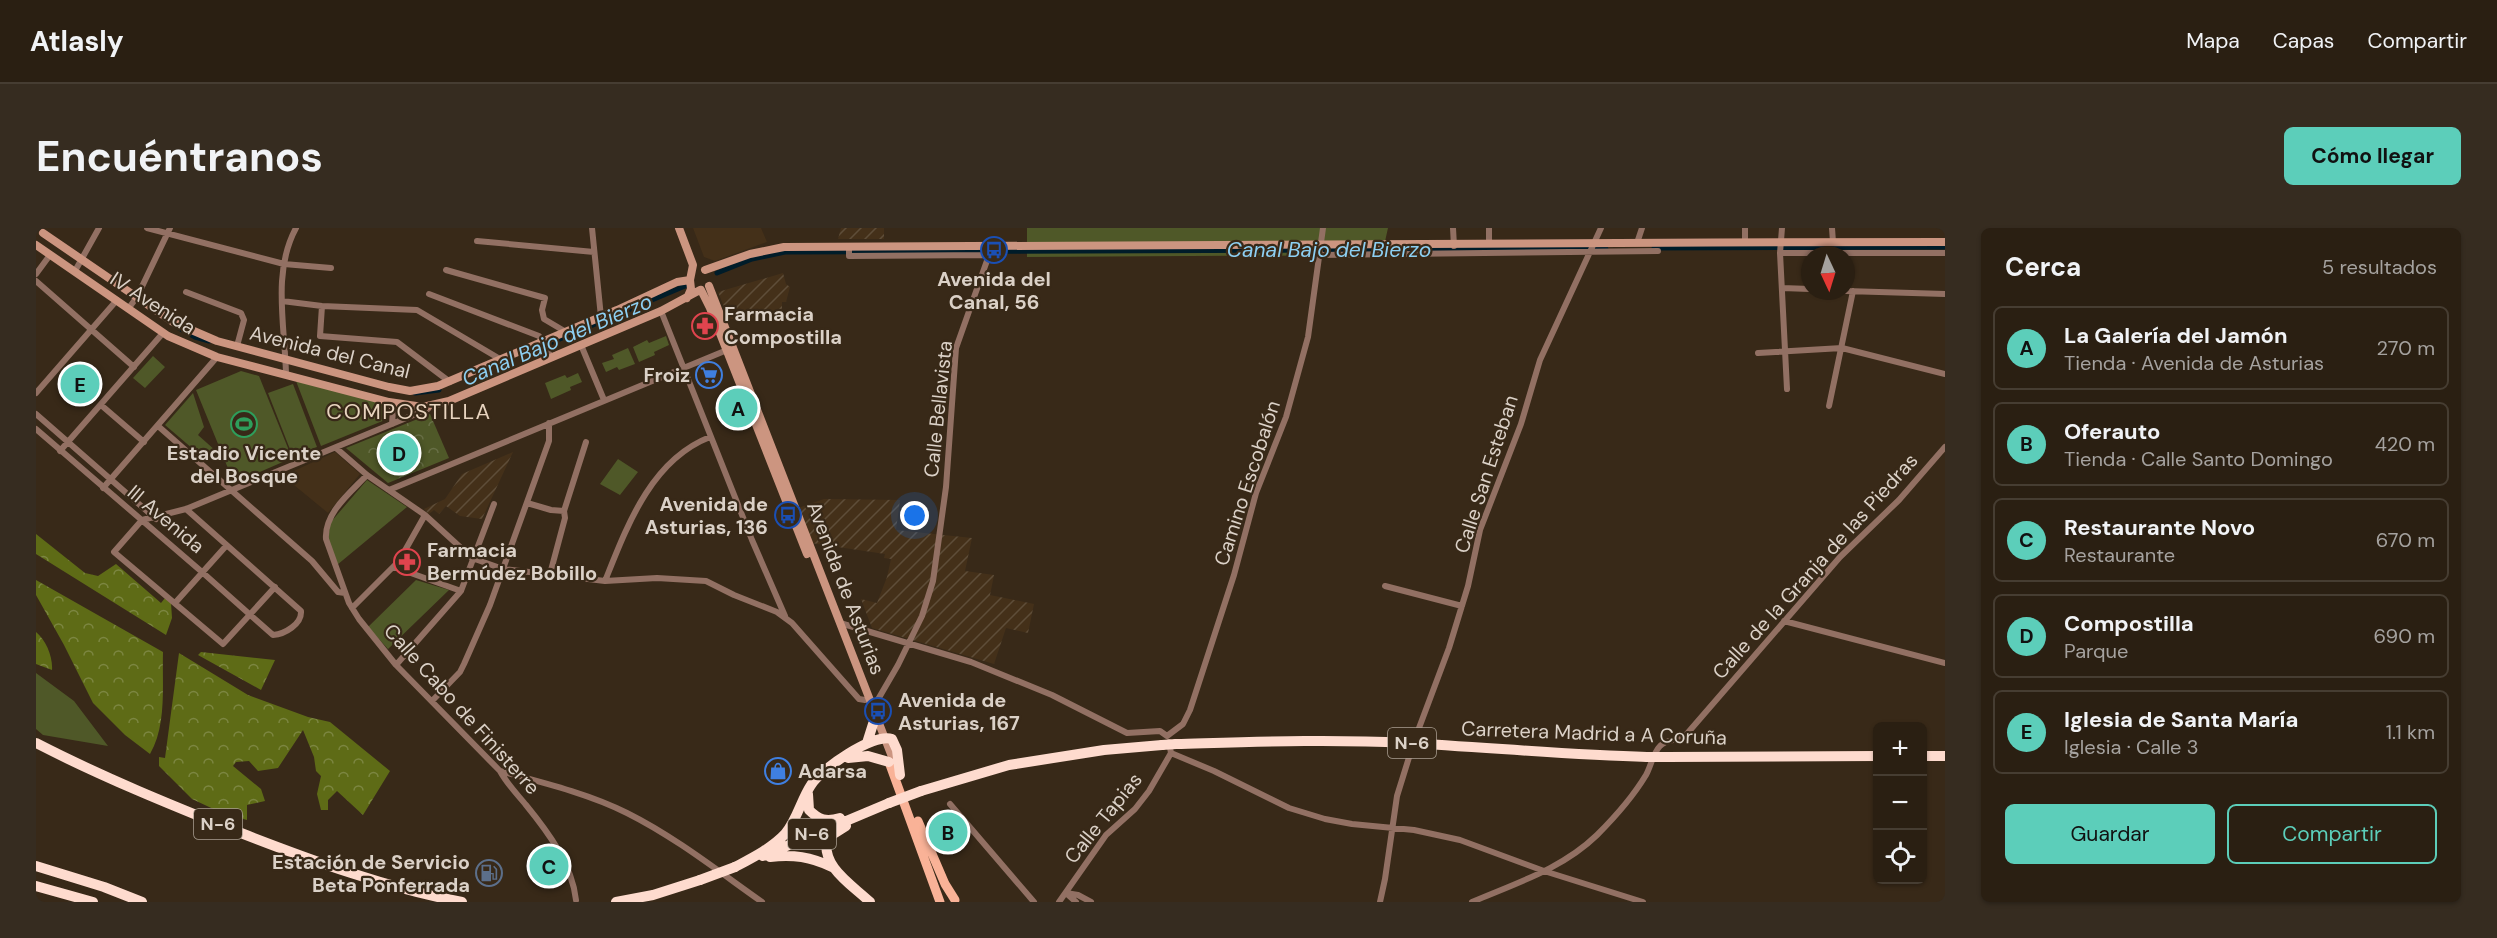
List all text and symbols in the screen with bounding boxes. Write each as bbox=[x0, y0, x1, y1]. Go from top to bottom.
text: Atlasly bbox=[30, 23, 124, 60]
text: Mapa bbox=[2186, 27, 2240, 55]
text: Capas bbox=[2273, 27, 2334, 55]
text: Compartir bbox=[2367, 27, 2467, 55]
button: Cómo llegar bbox=[2284, 127, 2461, 185]
text: Encuéntranos bbox=[36, 129, 323, 184]
bus stop icon: Avenida del Canal, 56 bbox=[979, 235, 1009, 265]
water label: Canal Bajo del Bierzo bbox=[1227, 236, 1431, 264]
north arrow bbox=[1801, 246, 1855, 300]
text: Cerca bbox=[2005, 250, 2081, 284]
text: 5 resultados bbox=[2322, 254, 2437, 280]
street label: IV Avenida bbox=[105, 266, 201, 340]
place label: Avenida del Canal, 56 bbox=[937, 266, 1051, 315]
water label: Canal Bajo del Bierzo bbox=[457, 287, 657, 393]
place label: Farmacia Compostilla bbox=[724, 301, 842, 350]
pharmacy icon: Farmacia Compostilla bbox=[690, 311, 720, 341]
street label: Avenida del Canal bbox=[247, 319, 413, 385]
text: La Galería del Jamón bbox=[2064, 321, 2288, 350]
text: A bbox=[2019, 335, 2034, 361]
text: 270 m bbox=[2377, 335, 2435, 361]
street label: Calle Bellavista bbox=[918, 339, 958, 479]
text: Tienda · Avenida de Asturias bbox=[2064, 350, 2324, 376]
supermarket icon: Froiz bbox=[694, 360, 724, 390]
pin: E bbox=[60, 362, 99, 406]
place label: Froiz bbox=[643, 362, 690, 388]
pin: A bbox=[718, 386, 758, 430]
street label: Calle San Esteban bbox=[1448, 392, 1524, 556]
district label: COMPOSTILLA bbox=[326, 397, 492, 426]
street label: Camino Escobalón bbox=[1208, 397, 1286, 569]
sports icon: Estadio Vicente del Bosque bbox=[229, 409, 259, 439]
text: Oferauto bbox=[2064, 417, 2160, 446]
pin: D bbox=[380, 430, 418, 476]
text: B bbox=[2020, 431, 2033, 457]
text: 420 m bbox=[2375, 431, 2435, 457]
place label: Estadio Vicente del Bosque bbox=[167, 440, 321, 489]
text: Tienda · Calle Santo Domingo bbox=[2064, 446, 2333, 472]
street label: Calle de la Granja de las Piedras bbox=[1707, 448, 1923, 684]
street label: III Avenida bbox=[122, 479, 210, 559]
place label: Avenida de Asturias, 136 bbox=[645, 491, 768, 540]
street label: Avenida de Asturias bbox=[801, 498, 891, 678]
bus stop icon: Avenida de Asturias, 136 bbox=[773, 500, 803, 530]
your location bbox=[900, 501, 929, 530]
text: Restaurante Novo bbox=[2064, 513, 2255, 542]
text: C bbox=[2019, 527, 2034, 553]
text: 670 m bbox=[2376, 527, 2435, 553]
place label: Farmacia Bermúdez Bobillo bbox=[427, 537, 597, 586]
text: Restaurante bbox=[2064, 542, 2175, 568]
pharmacy icon: Farmacia Bermúdez Bobillo bbox=[392, 547, 422, 577]
text: Compostilla bbox=[2064, 609, 2194, 638]
street label: Calle Cabo de Finisterre bbox=[378, 618, 546, 800]
text: D bbox=[2019, 623, 2034, 649]
text: 690 m bbox=[2373, 623, 2435, 649]
text: Parque bbox=[2064, 638, 2128, 664]
place label: Avenida de Asturias, 167 bbox=[898, 687, 1020, 736]
bus stop icon: Avenida de Asturias, 167 bbox=[863, 696, 893, 726]
text: Iglesia de Santa María bbox=[2064, 705, 2298, 734]
street label: Carretera Madrid a A Coruña bbox=[1461, 715, 1727, 751]
text: E bbox=[2021, 719, 2032, 745]
text: 1.1 km bbox=[2386, 719, 2435, 745]
map controls bbox=[1873, 722, 1927, 884]
button: + bbox=[1873, 722, 1927, 776]
road number: N-6 bbox=[1388, 728, 1436, 758]
text: Iglesia · Calle 3 bbox=[2064, 734, 2199, 760]
shop icon: Adarsa bbox=[763, 756, 793, 786]
place label: Adarsa bbox=[798, 758, 867, 784]
street label: Calle Tapias bbox=[1058, 767, 1148, 869]
button: − bbox=[1873, 776, 1927, 830]
button: Guardar bbox=[2005, 804, 2215, 864]
button: Compartir bbox=[2227, 804, 2437, 864]
road number: N-6 bbox=[194, 809, 242, 839]
pin: B bbox=[928, 810, 968, 854]
road number: N-6 bbox=[788, 819, 836, 849]
button: locate bbox=[1873, 830, 1927, 884]
pin: C bbox=[530, 844, 568, 888]
place label: Estación de Servicio Beta Ponferrada bbox=[272, 849, 470, 898]
fuel station icon: Estación de Servicio Beta Ponferrada bbox=[474, 858, 504, 888]

